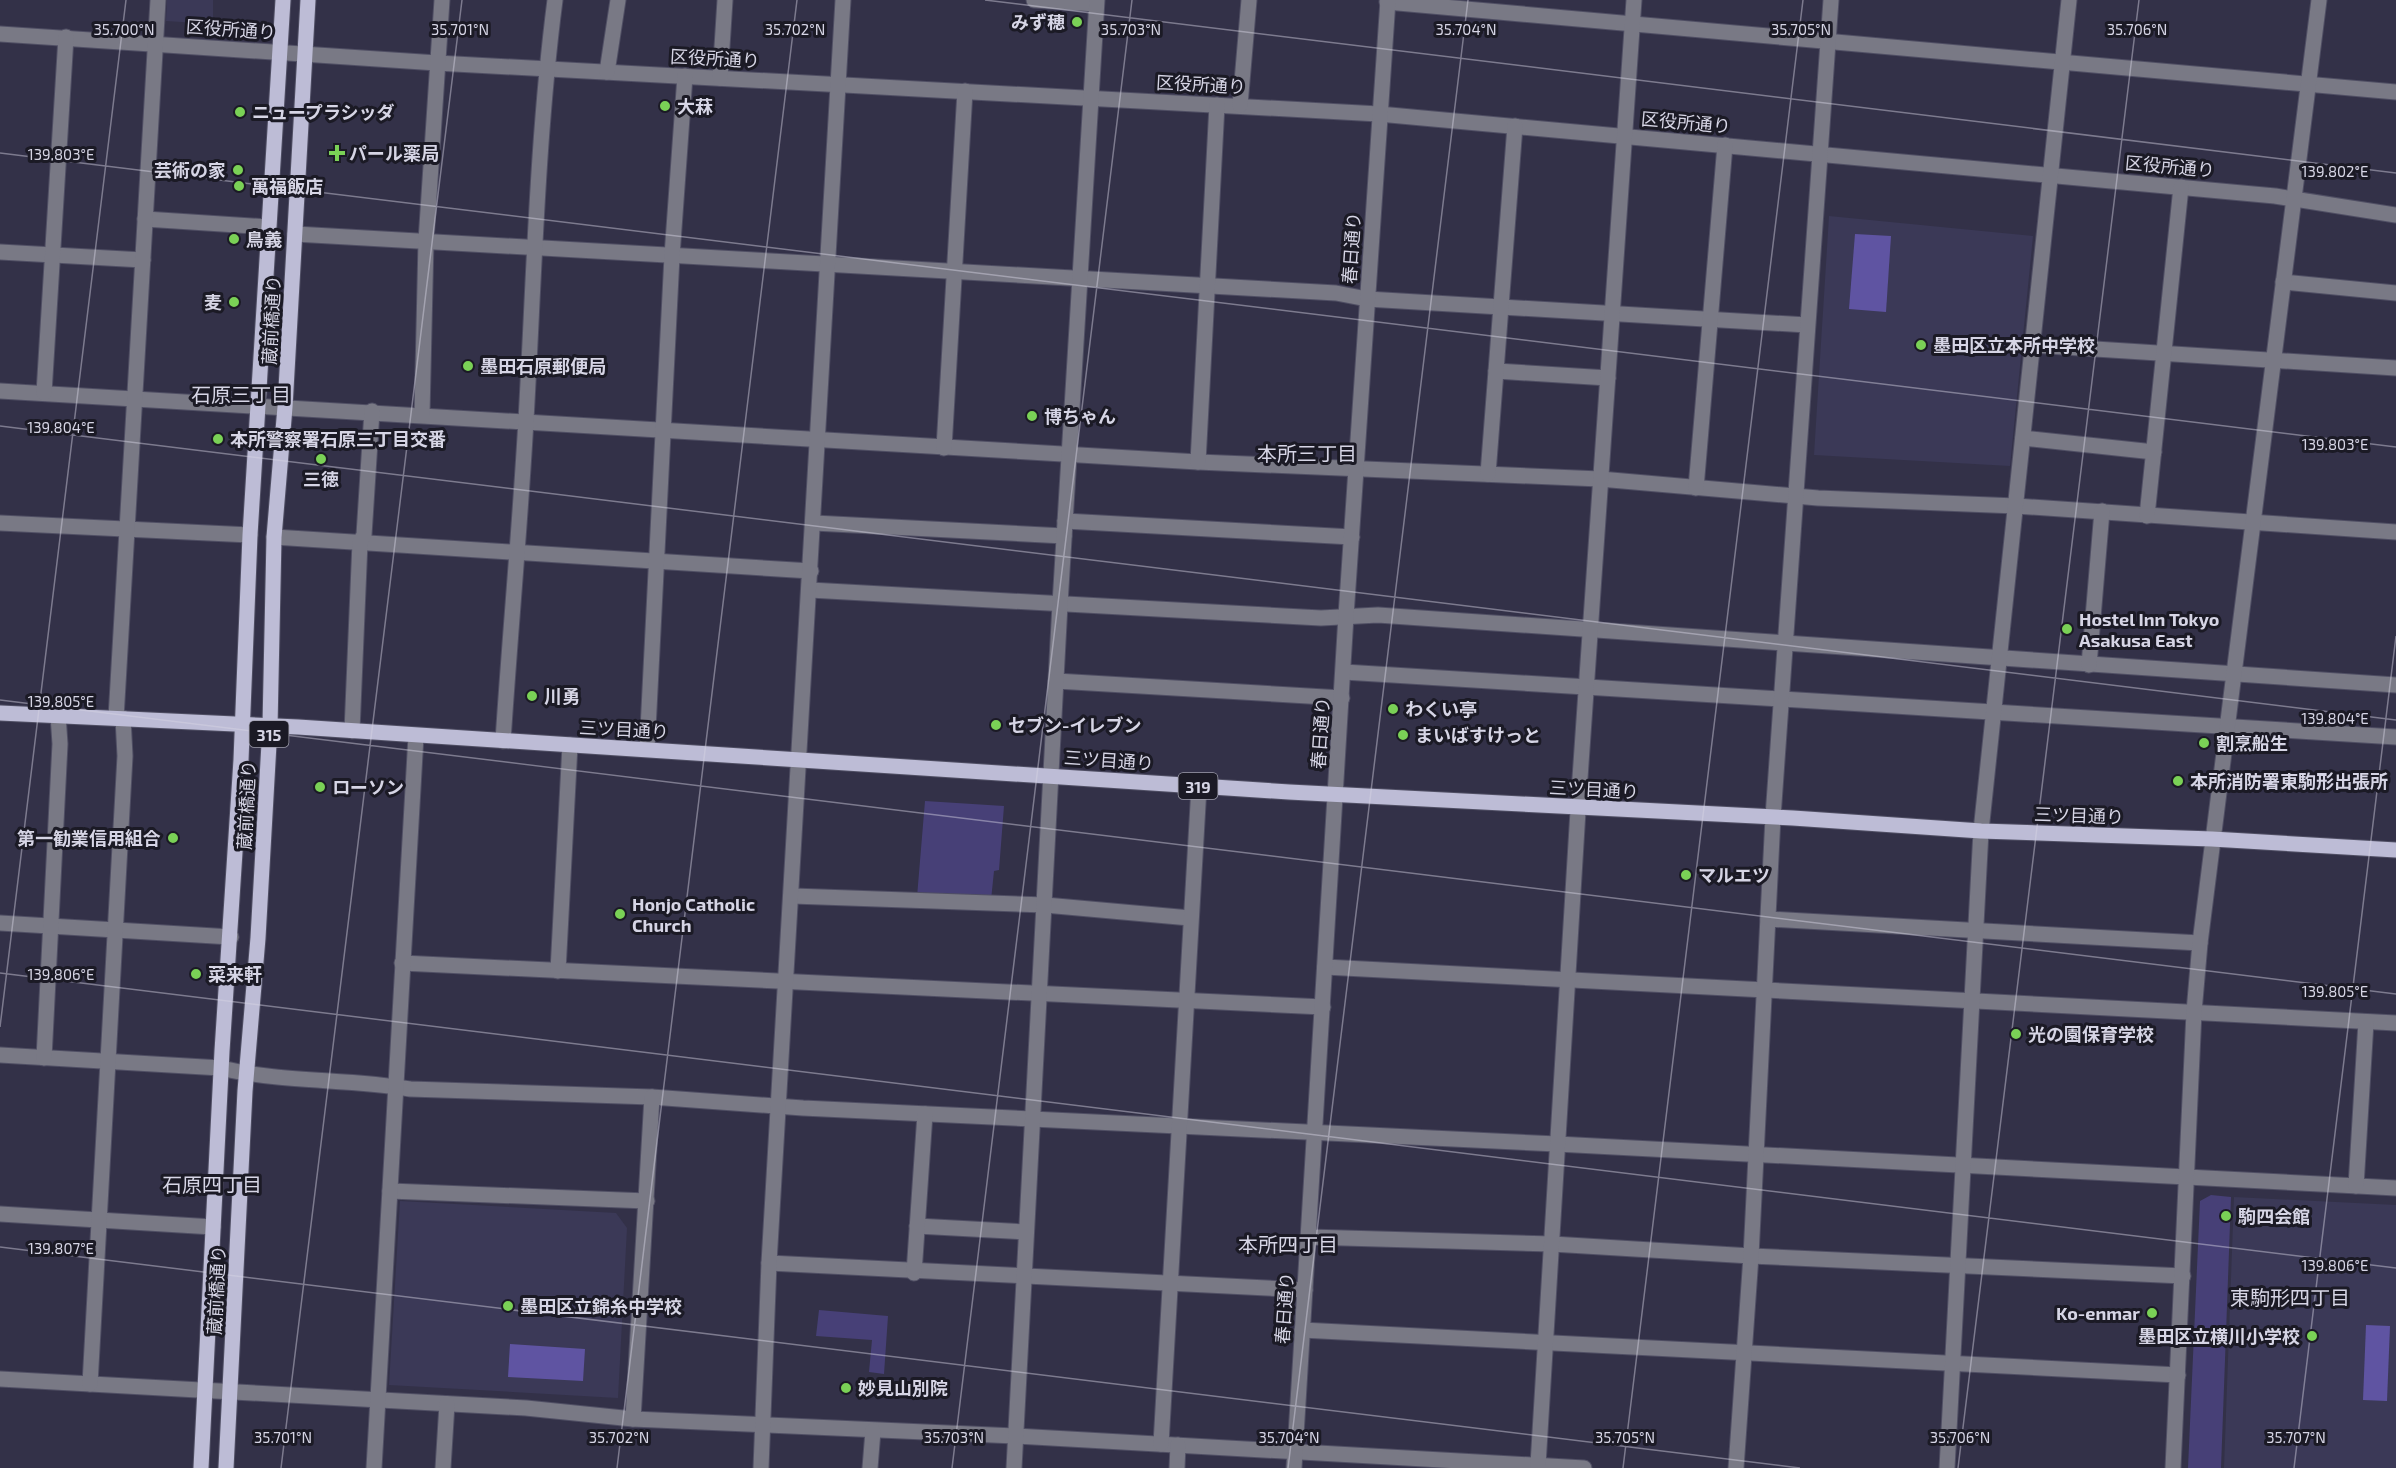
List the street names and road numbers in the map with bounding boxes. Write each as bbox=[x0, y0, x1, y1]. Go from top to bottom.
street label: 区役所通り bbox=[185, 15, 277, 43]
street label: 区役所通り bbox=[669, 45, 761, 71]
street label: 区役所通り bbox=[1155, 71, 1247, 97]
street label: 区役所通り bbox=[1640, 107, 1732, 137]
street label: 区役所通り bbox=[2124, 151, 2216, 181]
street label: 春日通り bbox=[1338, 211, 1364, 285]
street label: 蔵前橋通り bbox=[258, 274, 284, 366]
street label: 春日通り bbox=[1307, 696, 1333, 770]
street label: 三ツ目通り bbox=[578, 716, 670, 742]
road number: 315 bbox=[250, 721, 288, 747]
street label: 三ツ目通り bbox=[1063, 746, 1155, 774]
street label: 蔵前橋通り bbox=[233, 759, 259, 851]
road number: 319 bbox=[1178, 773, 1218, 799]
street label: 三ツ目通り bbox=[1548, 776, 1640, 802]
street label: 三ツ目通り bbox=[2034, 802, 2124, 828]
street label: 蔵前橋通り bbox=[203, 1244, 229, 1336]
street label: 春日通り bbox=[1271, 1271, 1297, 1345]

